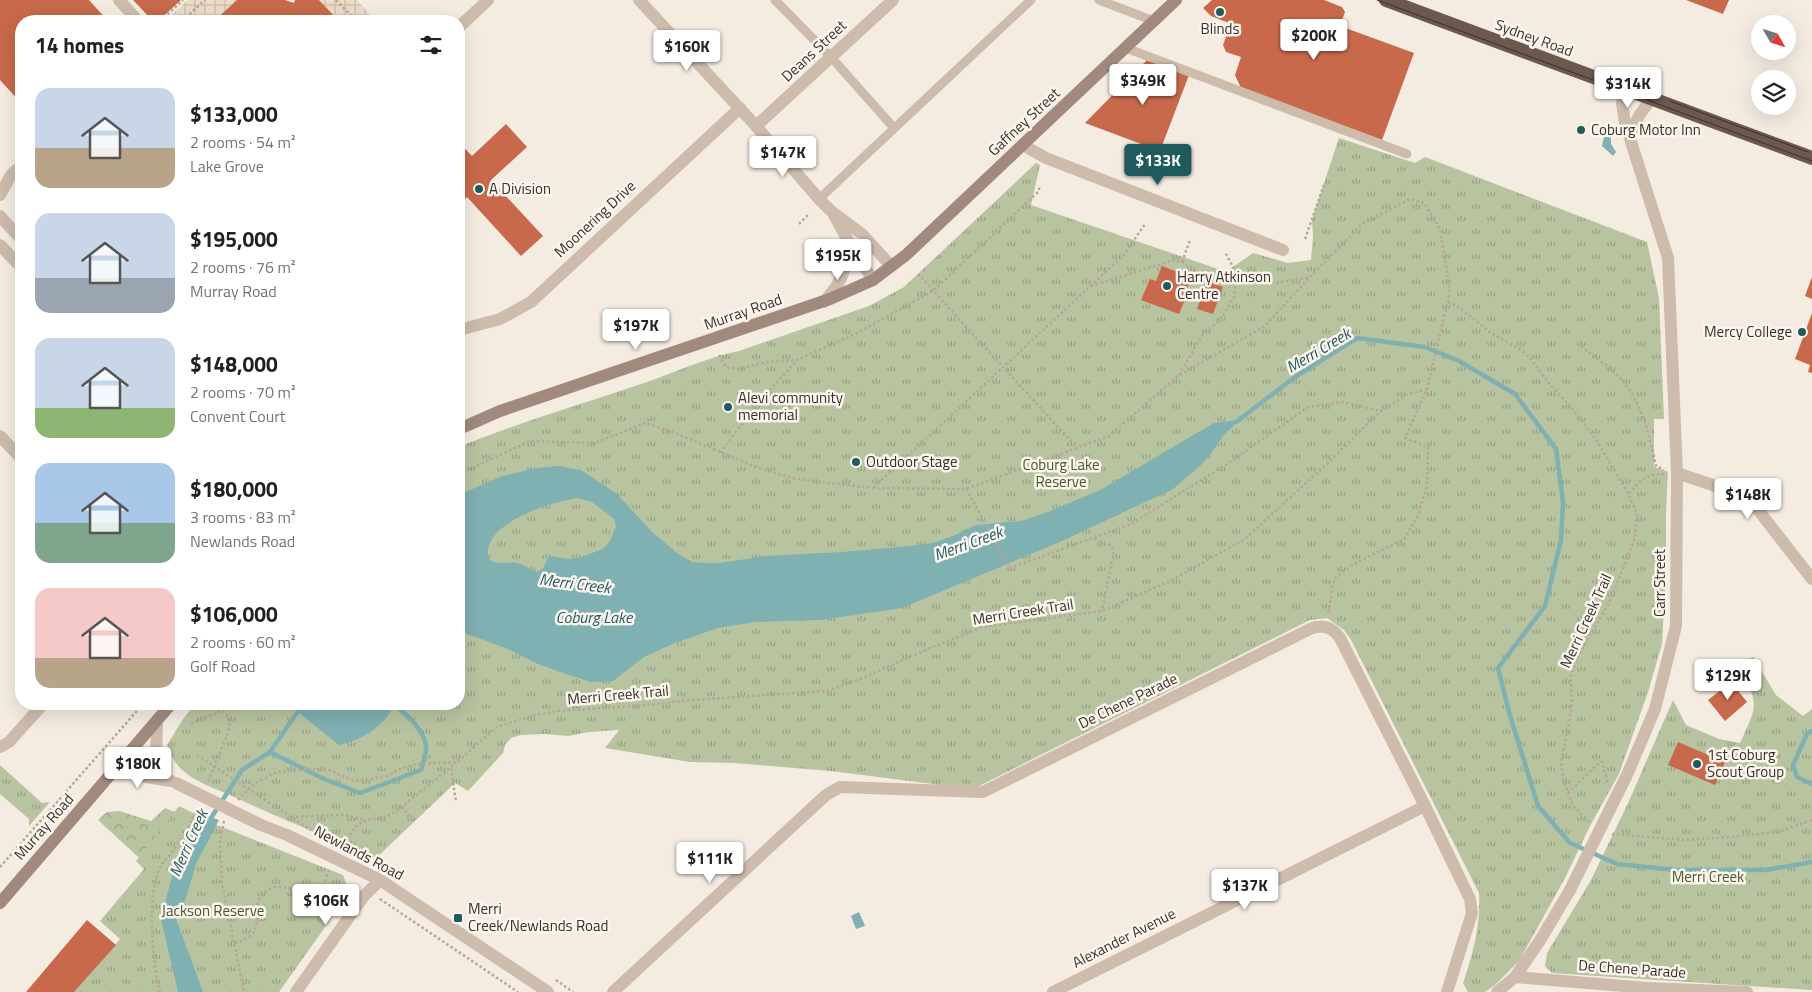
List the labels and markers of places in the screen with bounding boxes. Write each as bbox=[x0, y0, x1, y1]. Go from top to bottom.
marker: Blinds bbox=[1214, 6, 1226, 18]
place label: Blinds bbox=[1201, 17, 1239, 40]
pin: $200K bbox=[1279, 18, 1349, 61]
pin: $160K bbox=[652, 30, 722, 72]
pin: $349K bbox=[1108, 64, 1178, 106]
pin: $314K bbox=[1593, 66, 1663, 109]
place label: Coburg Motor Inn bbox=[1591, 118, 1701, 141]
marker: Coburg Motor Inn bbox=[1575, 124, 1587, 136]
pin: $147K bbox=[748, 136, 818, 178]
pin: $133K bbox=[1123, 144, 1193, 186]
place label: A Division bbox=[489, 177, 551, 200]
marker: A Division bbox=[473, 183, 485, 195]
pin: $195K bbox=[803, 238, 873, 281]
place label: Harry Atkinson Centre bbox=[1177, 265, 1271, 305]
marker: Harry Atkinson Centre bbox=[1161, 280, 1173, 292]
pin: $197K bbox=[601, 308, 671, 351]
place label: Mercy College bbox=[1704, 320, 1792, 343]
marker: Mercy College bbox=[1796, 326, 1808, 338]
place label: Alevi community memorial bbox=[738, 386, 843, 426]
marker: Alevi community memorial bbox=[722, 401, 734, 413]
place label: Outdoor Stage bbox=[866, 450, 957, 473]
marker: Outdoor Stage bbox=[850, 456, 862, 468]
pin: $148K bbox=[1713, 478, 1783, 520]
pin: $129K bbox=[1693, 658, 1763, 701]
place label: 1st Coburg Scout Group bbox=[1707, 743, 1784, 783]
pin: $180K bbox=[103, 746, 173, 789]
marker: 1st Coburg Scout Group bbox=[1691, 758, 1703, 770]
pin: $111K bbox=[675, 842, 745, 884]
pin: $137K bbox=[1210, 868, 1280, 911]
pin: $106K bbox=[291, 884, 361, 926]
place label: Merri Creek/Newlands Road bbox=[468, 897, 608, 937]
marker: Merri Creek/Newlands Road bbox=[452, 912, 464, 924]

